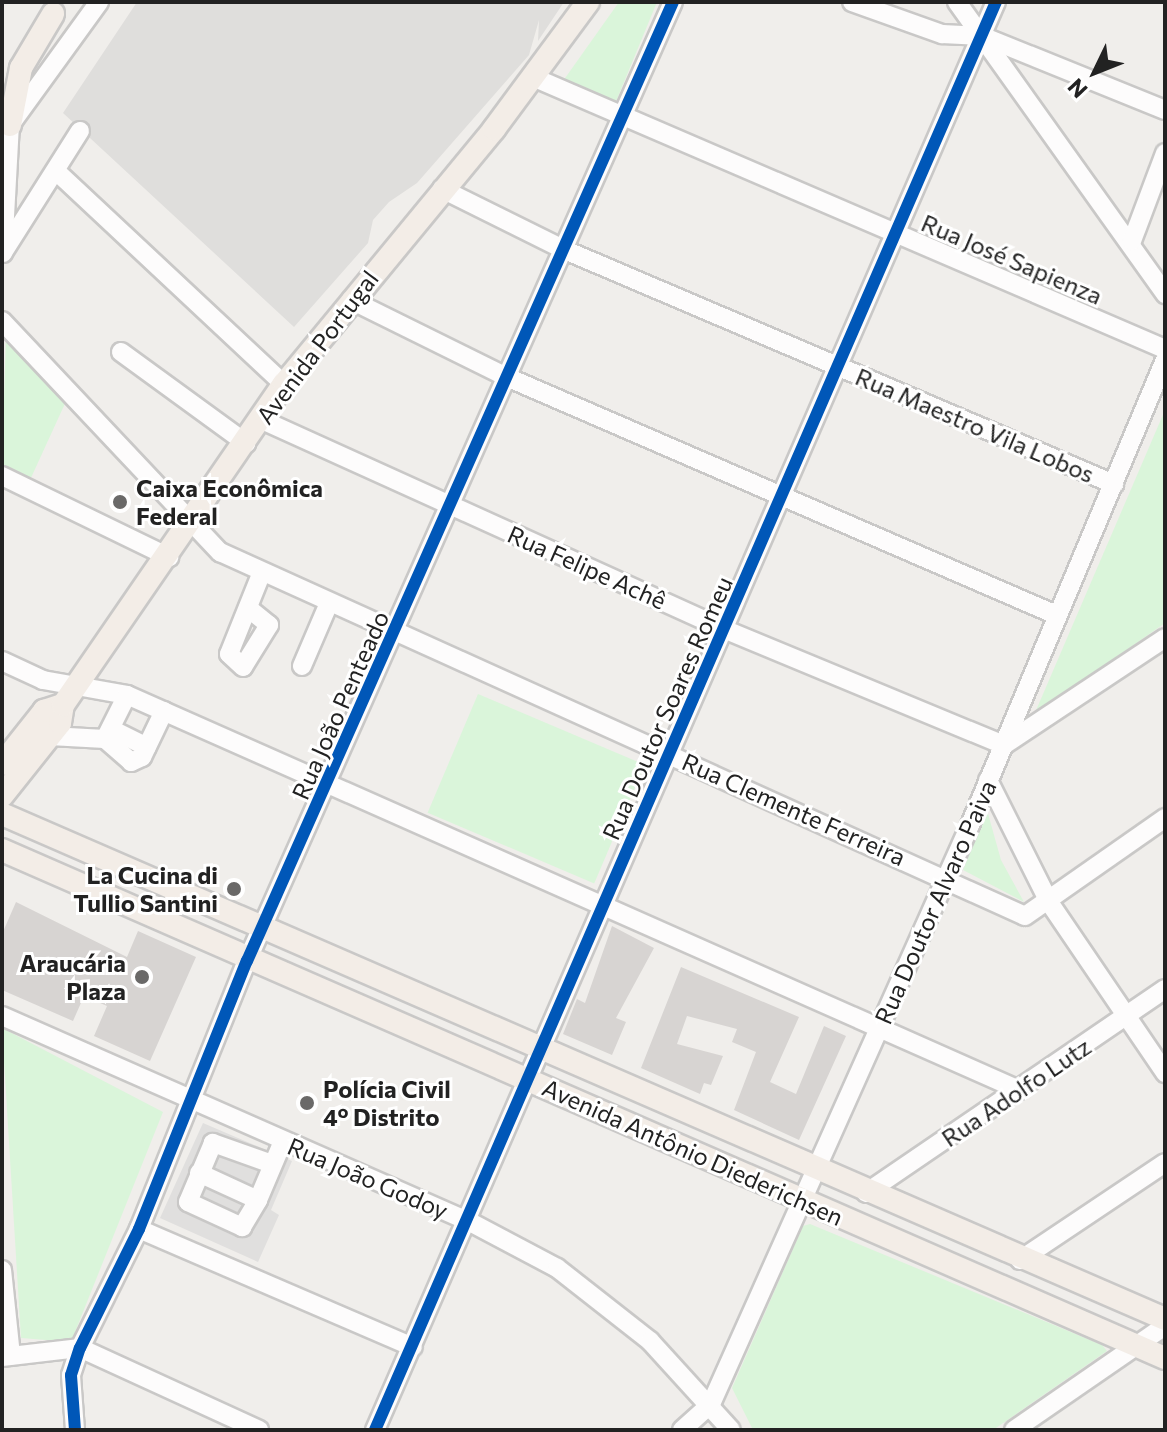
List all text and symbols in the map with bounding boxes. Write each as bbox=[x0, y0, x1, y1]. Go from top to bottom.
north arrow bbox=[1055, 32, 1135, 112]
text: N bbox=[1062, 73, 1093, 104]
street label: Rua José Sapienza bbox=[917, 208, 1107, 310]
street label: Avenida Portugal bbox=[250, 265, 384, 429]
street label: Rua Maestro Vila Lobos bbox=[851, 362, 1099, 488]
place label: Caixa Econômica Federal bbox=[136, 474, 323, 530]
marker: Caixa Econômica Federal bbox=[111, 493, 129, 511]
street label: Rua Felipe Achê bbox=[503, 519, 671, 615]
street label: Rua Doutor Soares Romeu bbox=[596, 572, 738, 844]
street label: Rua João Penteado bbox=[285, 606, 395, 804]
street label: Rua Clemente Ferreira bbox=[678, 747, 910, 871]
street label: Rua Doutor Alvaro Paiva bbox=[868, 776, 1002, 1028]
place label: La Cucina di Tullio Santini bbox=[73, 861, 218, 917]
marker: La Cucina di Tullio Santini bbox=[225, 880, 243, 898]
place label: Araucária Plaza bbox=[19, 949, 126, 1005]
marker: Araucária Plaza bbox=[133, 968, 151, 986]
street label: Rua Adolfo Lutz bbox=[936, 1032, 1096, 1152]
street label: Avenida Antônio Diederichsen bbox=[538, 1073, 848, 1231]
place label: Polícia Civil 4º Distrito bbox=[323, 1075, 451, 1131]
marker: Polícia Civil 4º Distrito bbox=[298, 1094, 316, 1112]
street label: Rua João Godoy bbox=[284, 1131, 452, 1225]

